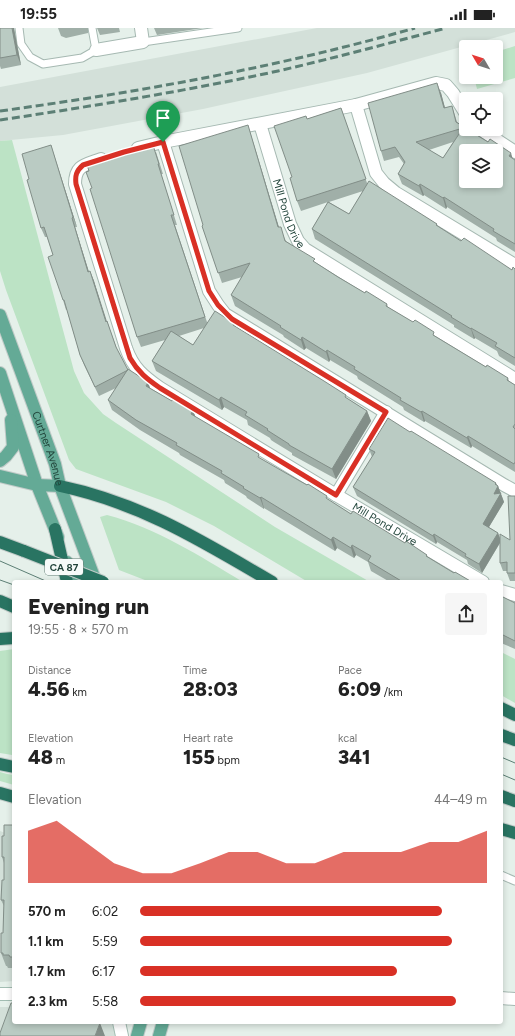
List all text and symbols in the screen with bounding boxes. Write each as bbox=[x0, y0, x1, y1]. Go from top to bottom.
text: 19:55 bbox=[20, 5, 57, 23]
north arrow bbox=[459, 40, 503, 84]
map controls bbox=[459, 40, 503, 188]
button: locate bbox=[459, 92, 503, 136]
pin bbox=[146, 101, 180, 142]
icon: arrive bbox=[152, 107, 174, 129]
button: layers bbox=[459, 144, 503, 188]
street label: Mill Pond Drive bbox=[270, 177, 308, 251]
street label: Curtner Avenue bbox=[30, 409, 66, 487]
street label: Mill Pond Drive bbox=[350, 500, 419, 548]
road number: CA 87 bbox=[45, 559, 83, 575]
text: Evening run bbox=[28, 593, 149, 620]
button: share bbox=[445, 593, 487, 635]
text: 19:55 · 8 × 570 m bbox=[28, 622, 128, 637]
text: Distance bbox=[28, 664, 71, 677]
text: Time bbox=[183, 664, 207, 677]
text: Pace bbox=[338, 664, 362, 677]
text: 4.56 bbox=[28, 677, 70, 701]
text: 28:03 bbox=[183, 677, 238, 701]
text: 6:09 bbox=[338, 677, 381, 701]
text: km bbox=[70, 686, 87, 699]
text: /km bbox=[381, 686, 403, 699]
text: Elevation bbox=[28, 732, 73, 745]
text: Heart rate bbox=[183, 732, 233, 745]
text: kcal bbox=[338, 732, 357, 745]
text: 48 bbox=[28, 745, 53, 769]
text: 155 bbox=[183, 745, 215, 769]
text: 341 bbox=[338, 745, 371, 769]
text: m bbox=[53, 754, 65, 767]
text: bpm bbox=[215, 754, 240, 767]
text: Elevation bbox=[28, 792, 81, 807]
text: 44–49 m bbox=[434, 792, 487, 807]
text: 570 m bbox=[28, 904, 66, 919]
text: 6:02 bbox=[92, 904, 118, 919]
text: 1.1 km bbox=[28, 934, 64, 949]
text: 5:59 bbox=[92, 934, 118, 949]
text: 1.7 km bbox=[28, 964, 65, 979]
text: 6:17 bbox=[92, 964, 115, 979]
text: 2.3 km bbox=[28, 994, 67, 1009]
text: 5:58 bbox=[92, 994, 118, 1009]

